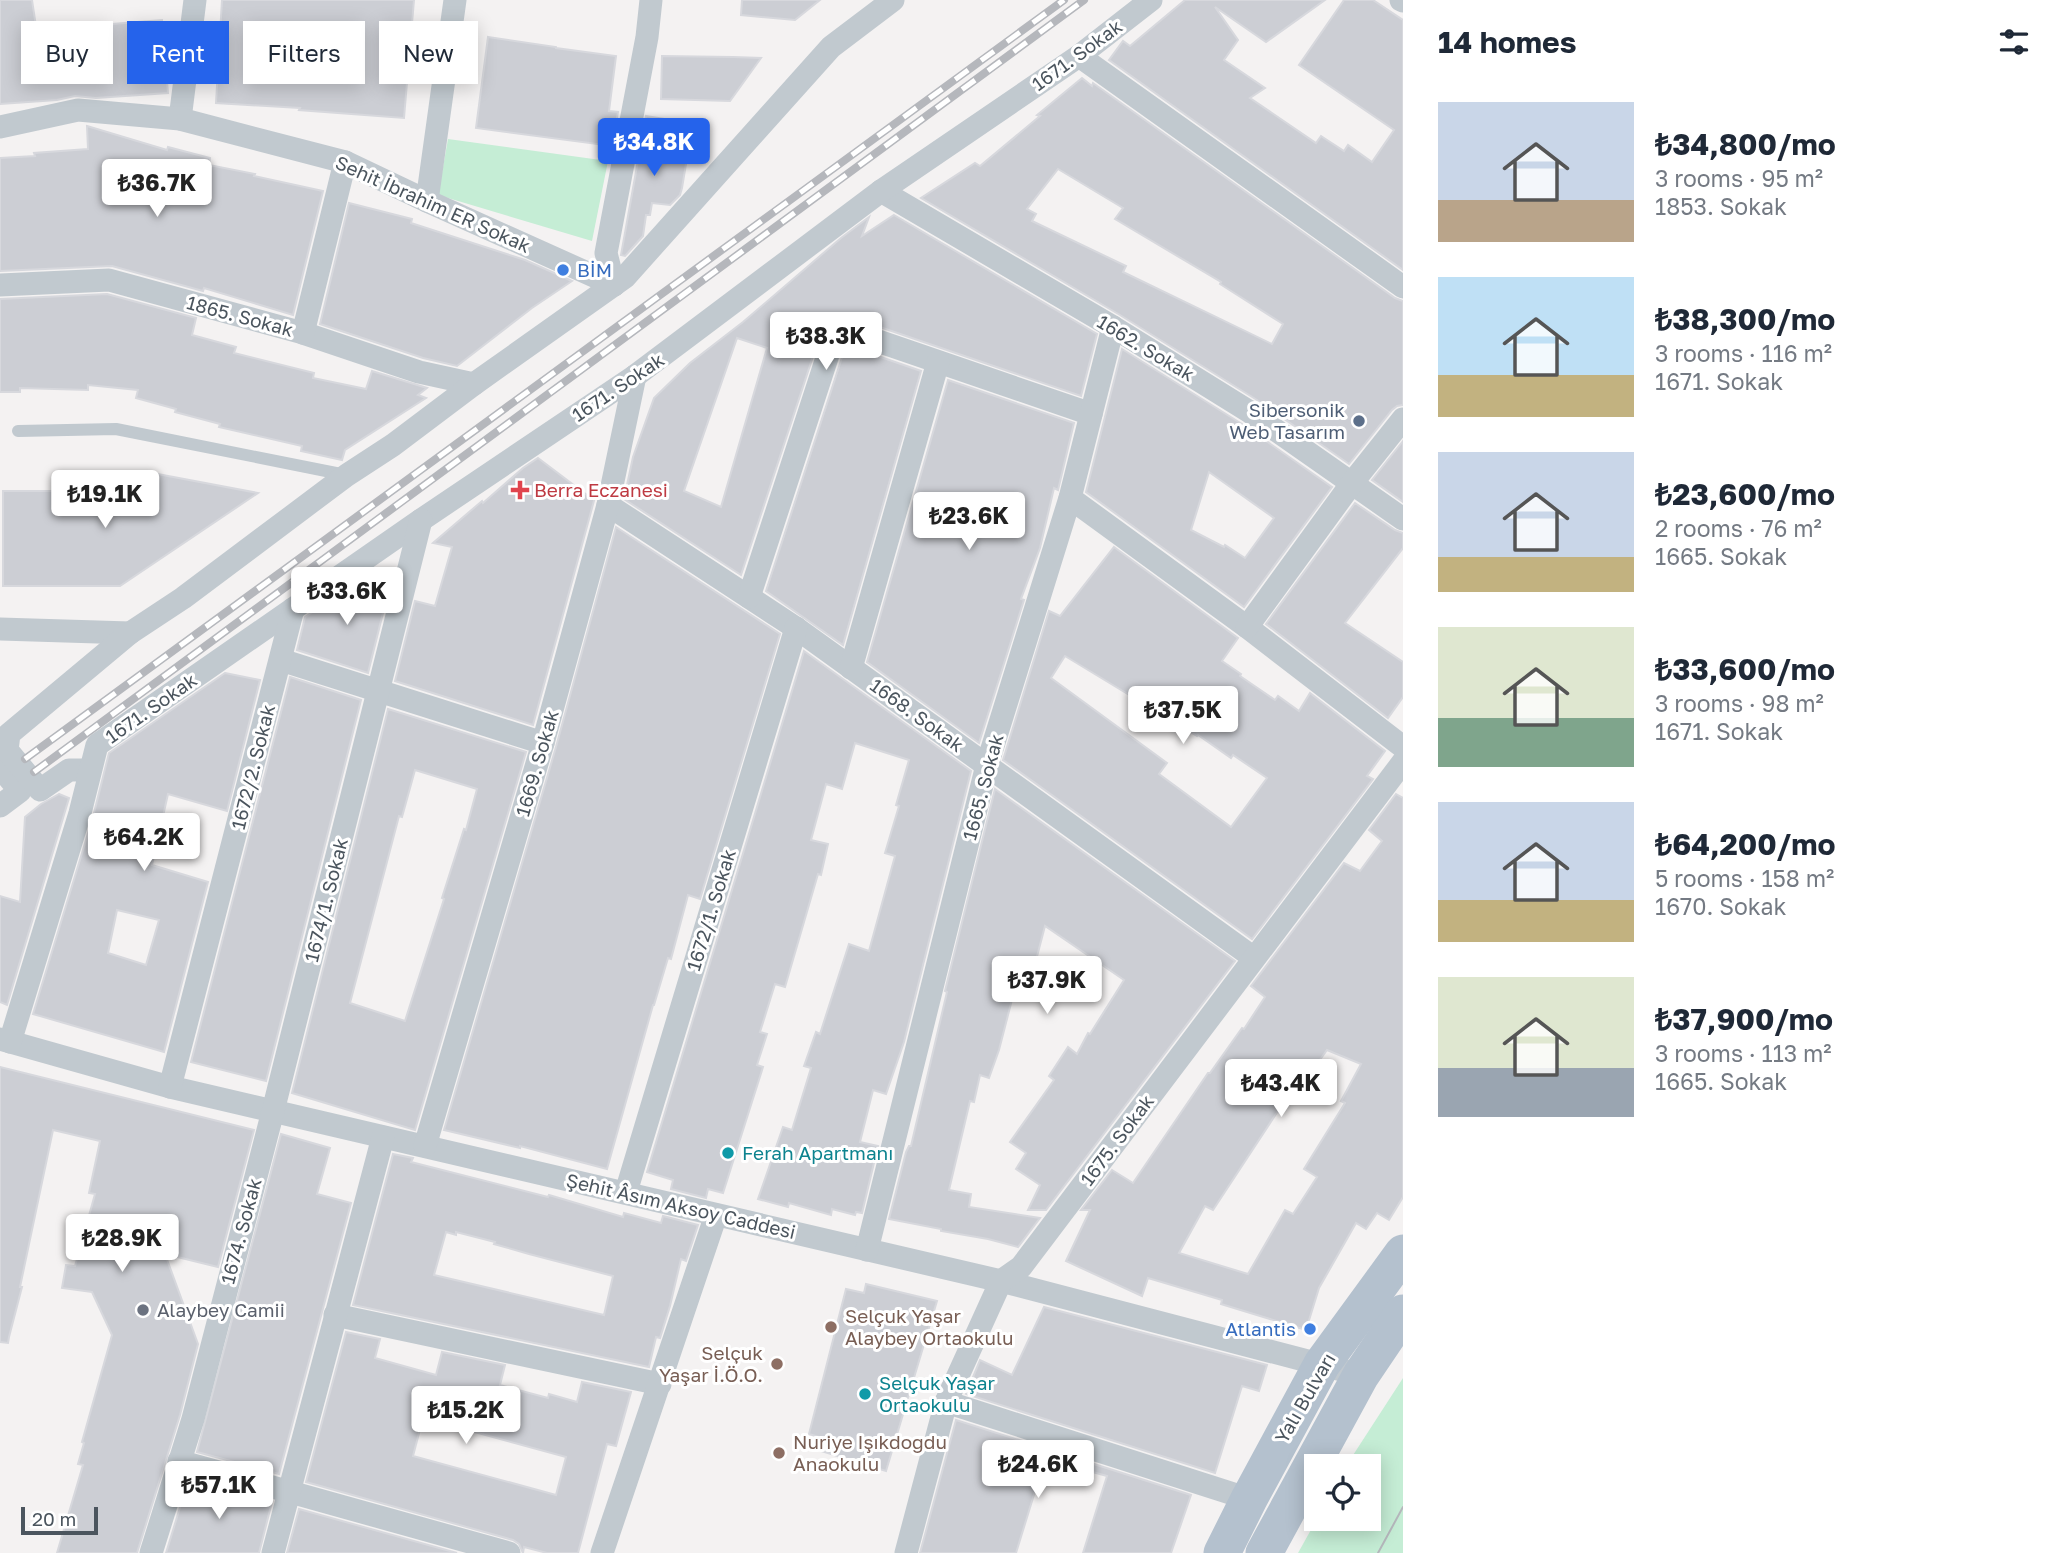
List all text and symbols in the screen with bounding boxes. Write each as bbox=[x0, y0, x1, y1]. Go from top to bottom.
street label: 1671. Sokak bbox=[1027, 14, 1127, 95]
chip: Buy bbox=[21, 21, 113, 84]
chip: Rent bbox=[127, 21, 229, 84]
chip: Filters bbox=[243, 21, 365, 84]
chip: New bbox=[379, 21, 478, 84]
icon: filters bbox=[1995, 23, 2033, 61]
text: 14 homes bbox=[1438, 24, 1577, 60]
pin: ₺34.8K bbox=[597, 118, 711, 178]
text: ₺34,800/mo bbox=[1655, 126, 1836, 162]
text: ₺34.8K bbox=[614, 127, 694, 155]
icon: home bbox=[1494, 130, 1578, 214]
street label: Sehit İbrahim ER Sokak bbox=[332, 150, 535, 257]
pin: ₺36.7K bbox=[100, 160, 214, 219]
text: 3 rooms · 95 m² bbox=[1655, 164, 1823, 192]
text: ₺36.7K bbox=[118, 168, 196, 196]
text: 1853. Sokak bbox=[1655, 192, 1787, 220]
place label: BİM bbox=[577, 258, 612, 281]
marker: BİM bbox=[555, 262, 571, 278]
street label: 1865. Sokak bbox=[184, 290, 296, 341]
text: ₺38,300/mo bbox=[1655, 301, 1835, 337]
icon: home bbox=[1494, 305, 1578, 389]
street label: 1662. Sokak bbox=[1094, 310, 1199, 386]
pin: ₺38.3K bbox=[769, 312, 883, 372]
text: ₺38.3K bbox=[786, 321, 866, 349]
text: 3 rooms · 116 m² bbox=[1655, 339, 1832, 367]
street label: 1671. Sokak bbox=[567, 347, 668, 426]
text: 1671. Sokak bbox=[1655, 367, 1783, 395]
place label: Sibersonik Web Tasarım bbox=[1229, 398, 1345, 443]
marker: Sibersonik Web Tasarım bbox=[1351, 413, 1367, 429]
pin: ₺19.1K bbox=[48, 470, 162, 530]
text: ₺23,600/mo bbox=[1655, 476, 1835, 512]
place label: Berra Eczanesi bbox=[534, 478, 668, 501]
text: ₺19.1K bbox=[67, 479, 143, 507]
icon: home bbox=[1494, 480, 1578, 564]
marker: Berra Eczanesi bbox=[512, 482, 528, 498]
pin: ₺23.6K bbox=[912, 492, 1026, 552]
text: ₺23.6K bbox=[929, 501, 1009, 529]
text: 2 rooms · 76 m² bbox=[1655, 514, 1822, 542]
text: 1665. Sokak bbox=[1655, 542, 1787, 570]
pin: ₺33.6K bbox=[290, 568, 404, 627]
text: ₺33.6K bbox=[307, 576, 387, 604]
text: ₺33,600/mo bbox=[1655, 651, 1835, 687]
icon: home bbox=[1494, 655, 1578, 739]
street label: 1671. Sokak bbox=[101, 668, 201, 747]
street label: 1668. Sokak bbox=[866, 673, 969, 756]
pin: ₺37.5K bbox=[1126, 686, 1240, 746]
text: 3 rooms · 98 m² bbox=[1655, 689, 1824, 717]
text: ₺37.5K bbox=[1144, 695, 1222, 723]
street label: 1672/2. Sokak bbox=[226, 702, 279, 832]
street label: 1669. Sokak bbox=[510, 707, 563, 819]
text: 1671. Sokak bbox=[1655, 717, 1783, 745]
street label: 1665. Sokak bbox=[957, 731, 1008, 843]
pin: ₺64.2K bbox=[87, 814, 201, 873]
text: ₺64.2K bbox=[104, 822, 184, 850]
text: ₺64,200/mo bbox=[1655, 826, 1836, 862]
icon: home bbox=[1494, 830, 1578, 914]
street label: 1674/1. Sokak bbox=[299, 835, 352, 964]
street label: 1672/1. Sokak bbox=[681, 846, 740, 974]
text: 5 rooms · 158 m² bbox=[1655, 864, 1834, 892]
text: 1670. Sokak bbox=[1655, 892, 1786, 920]
pin: ₺37.9K bbox=[990, 956, 1104, 1016]
text: ₺37.9K bbox=[1008, 965, 1086, 993]
text: ₺37,900/mo bbox=[1655, 1001, 1833, 1037]
icon: home bbox=[1494, 1005, 1578, 1089]
text: 3 rooms · 113 m² bbox=[1655, 1039, 1832, 1067]
pin: ₺43.4K bbox=[1224, 1060, 1338, 1119]
text: 1665. Sokak bbox=[1655, 1067, 1787, 1095]
text: ₺43.4K bbox=[1241, 1068, 1321, 1096]
street label: 1675. Sokak bbox=[1075, 1090, 1158, 1190]
place label: Ferah Apartmanı bbox=[742, 1141, 893, 1164]
marker: Ferah Apartmanı bbox=[720, 1145, 736, 1161]
street label: Şehit Âsım Aksoy Caddesi bbox=[564, 1168, 798, 1243]
street label: 1674. Sokak bbox=[215, 1175, 266, 1286]
pin: ₺28.9K bbox=[65, 1214, 179, 1274]
text: ₺28.9K bbox=[82, 1223, 162, 1251]
place label: Alaybey Camii bbox=[157, 1298, 285, 1321]
marker: Alaybey Camii bbox=[135, 1302, 151, 1318]
place label: Selçuk Yaşar Alaybey Ortaokulu bbox=[845, 1304, 1014, 1349]
place label: Atlantis bbox=[1225, 1317, 1296, 1340]
marker: Selçuk Yaşar Alaybey Ortaokulu bbox=[823, 1319, 839, 1335]
marker: Atlantis bbox=[1302, 1321, 1318, 1337]
place label: Selçuk Yaşar İ.Ö.O. bbox=[659, 1341, 763, 1386]
street label: Yalı Bulvarı bbox=[1269, 1348, 1340, 1447]
marker: Selçuk Yaşar İ.Ö.O. bbox=[769, 1356, 785, 1372]
place label: Selçuk Yaşar Ortaokulu bbox=[879, 1371, 996, 1416]
pin: ₺15.2K bbox=[409, 1386, 523, 1446]
marker: Selçuk Yaşar Ortaokulu bbox=[857, 1386, 873, 1402]
text: ₺15.2K bbox=[427, 1395, 505, 1423]
place label: Nuriye Işıkdoğdu Anaokulu bbox=[793, 1430, 947, 1475]
pin: ₺24.6K bbox=[981, 1440, 1095, 1500]
marker: Nuriye Işıkdoğdu Anaokulu bbox=[771, 1445, 787, 1461]
text: ₺24.6K bbox=[998, 1449, 1078, 1477]
map controls bbox=[1304, 1454, 1381, 1531]
button: locate bbox=[1304, 1454, 1381, 1531]
pin: ₺57.1K bbox=[162, 1462, 276, 1521]
text: ₺57.1K bbox=[181, 1470, 257, 1498]
scale bar bbox=[21, 1504, 98, 1536]
text: 20 m bbox=[32, 1507, 76, 1530]

